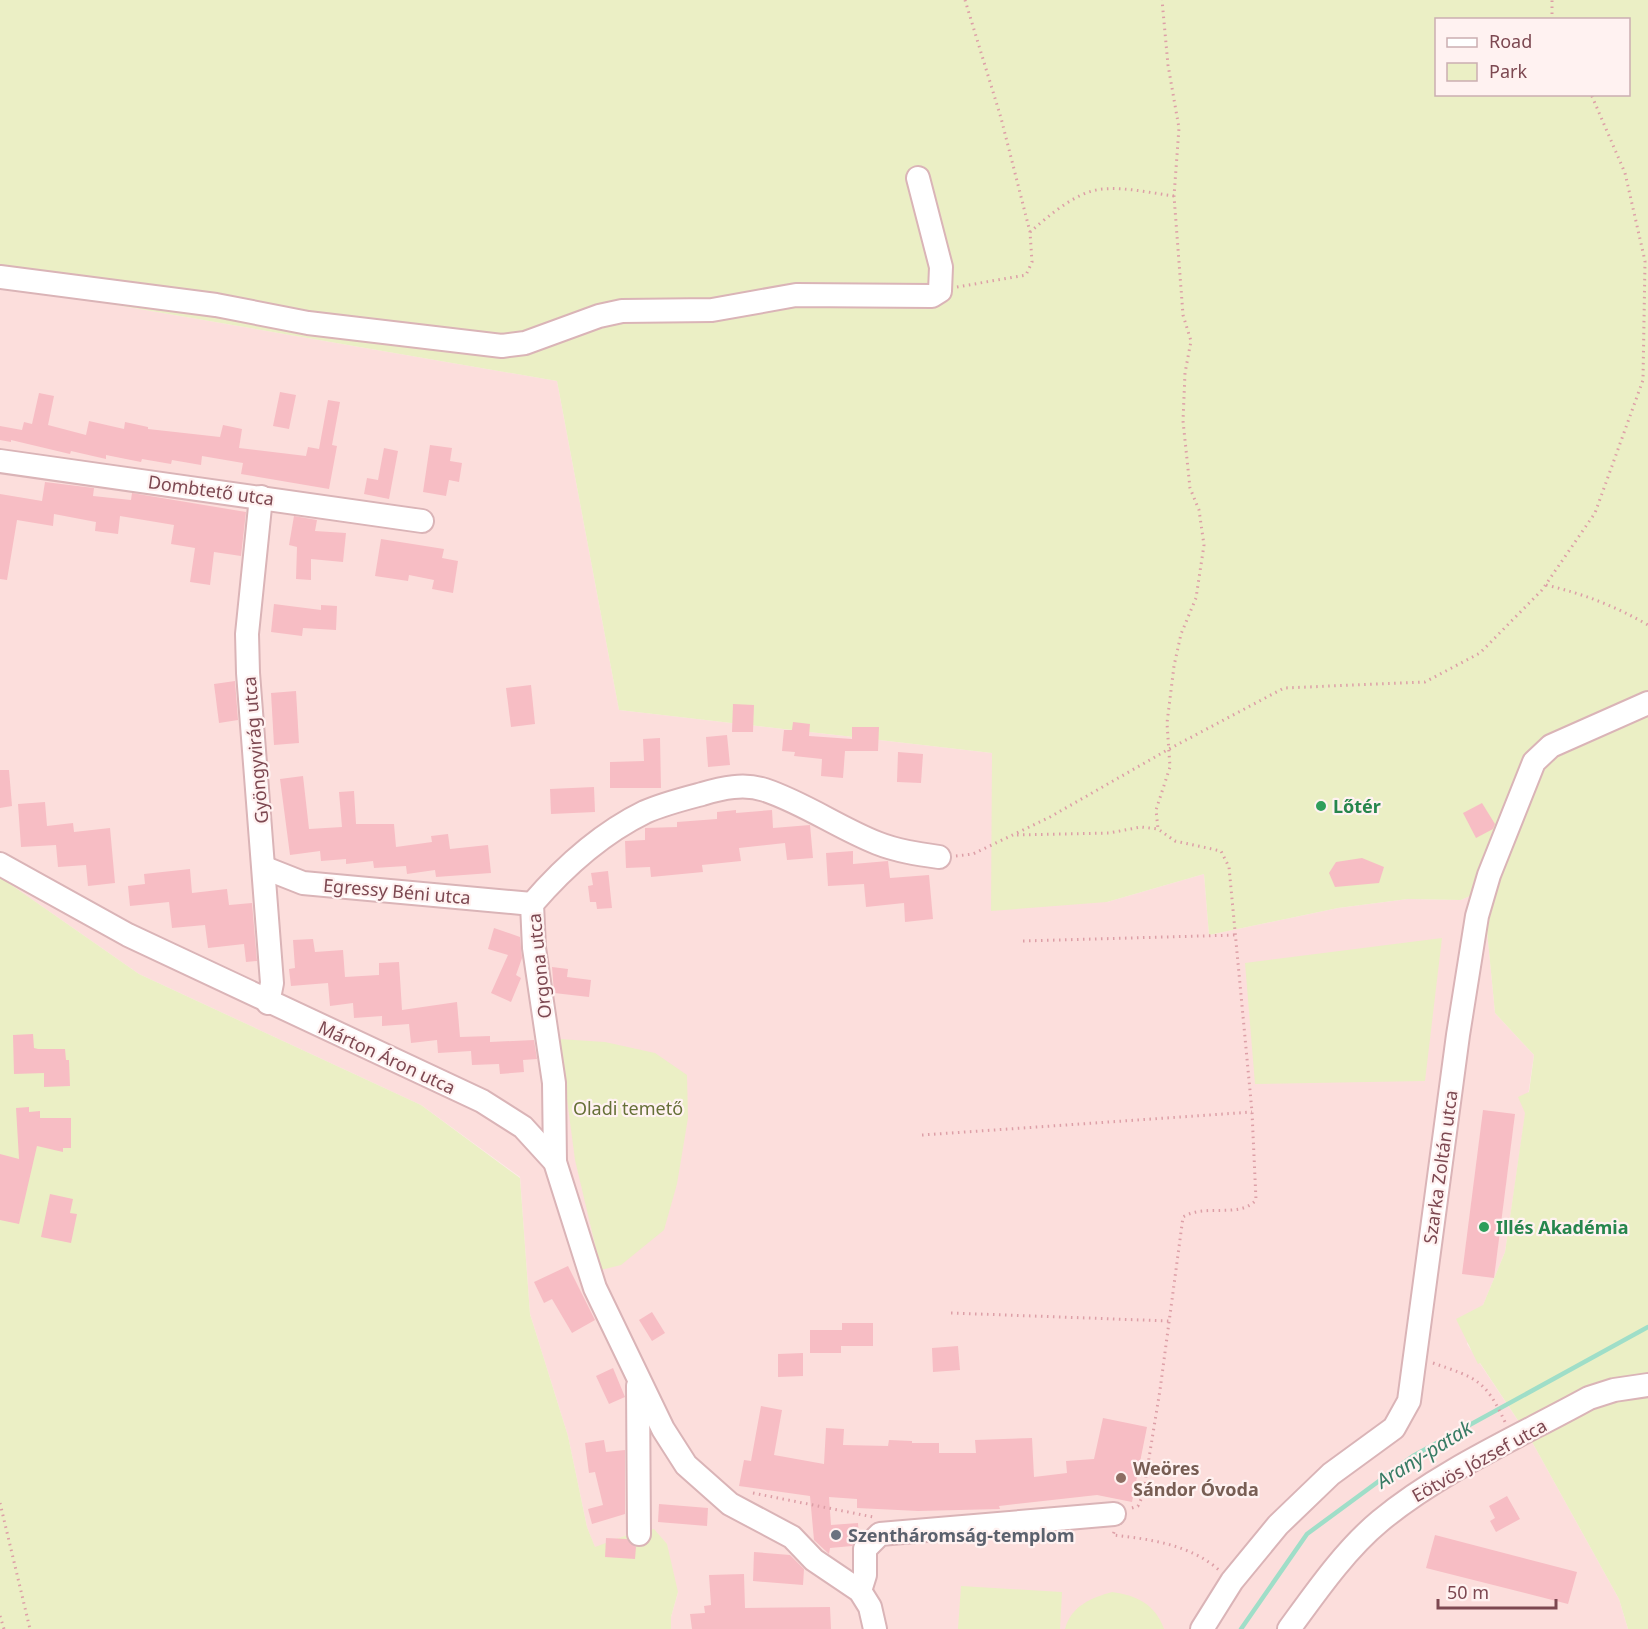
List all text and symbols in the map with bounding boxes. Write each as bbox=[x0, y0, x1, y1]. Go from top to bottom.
legend bbox=[1435, 18, 1630, 96]
text: Road bbox=[1489, 29, 1532, 53]
text: Park bbox=[1489, 59, 1527, 83]
street label: Dombtető utca bbox=[146, 469, 276, 511]
street label: Gyöngyvirág utca bbox=[237, 675, 273, 825]
place label: Lőtér bbox=[1333, 794, 1381, 818]
marker: Lőtér bbox=[1314, 799, 1328, 813]
street label: Egressy Béni utca bbox=[322, 873, 472, 909]
street label: Orgona utca bbox=[522, 912, 556, 1020]
street label: Márton Áron utca bbox=[315, 1015, 459, 1099]
street label: Szarka Zoltán utca bbox=[1417, 1089, 1463, 1245]
park label: Oladi temető bbox=[573, 1096, 683, 1120]
place label: Illés Akadémia bbox=[1496, 1215, 1628, 1239]
marker: Illés Akadémia bbox=[1477, 1220, 1491, 1234]
water label: Arany-patak bbox=[1369, 1413, 1478, 1495]
street label: Eötvös József utca bbox=[1407, 1413, 1551, 1507]
place label: Weöres Sándor Óvoda bbox=[1133, 1456, 1259, 1501]
marker: Weöres Sándor Óvoda bbox=[1114, 1471, 1128, 1485]
place label: Szentháromság-templom bbox=[848, 1523, 1075, 1547]
marker: Szentháromság-templom bbox=[829, 1528, 843, 1542]
scale bar bbox=[1438, 1572, 1556, 1610]
text: 50 m bbox=[1447, 1580, 1489, 1604]

